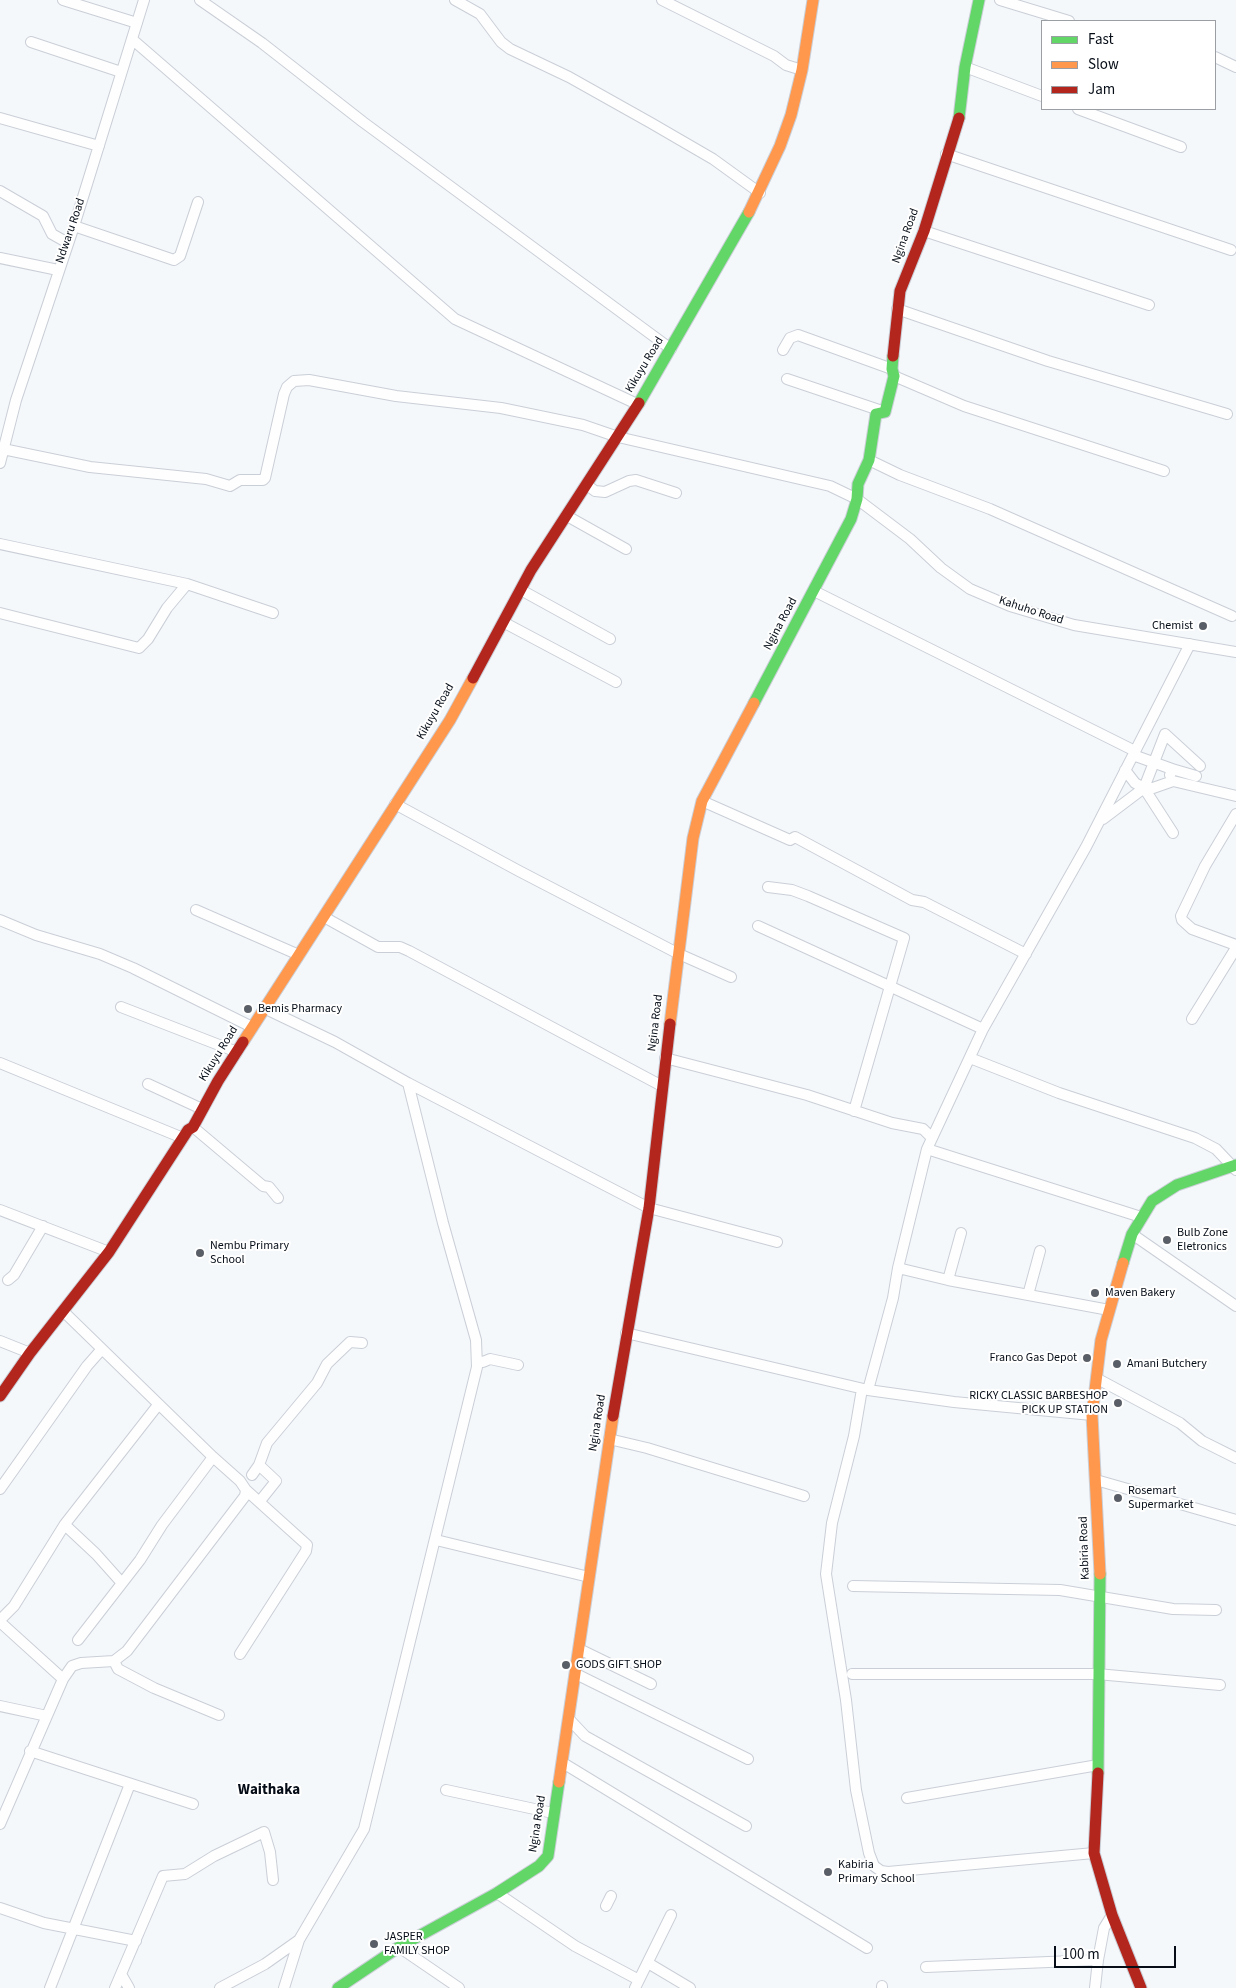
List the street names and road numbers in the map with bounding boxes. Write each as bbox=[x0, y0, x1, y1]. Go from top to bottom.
street label: Ndwaru Road bbox=[53, 197, 89, 265]
street label: Ngina Road bbox=[889, 207, 923, 265]
street label: Kikuyu Road bbox=[623, 335, 667, 395]
street label: Kahuho Road bbox=[997, 594, 1065, 628]
street label: Ngina Road bbox=[761, 595, 801, 653]
street label: Kikuyu Road bbox=[414, 681, 458, 743]
street label: Ngina Road bbox=[645, 994, 667, 1052]
street label: Kikuyu Road bbox=[196, 1024, 242, 1084]
street label: Ngina Road bbox=[586, 1393, 610, 1453]
street label: Kabiria Road bbox=[1077, 1516, 1093, 1580]
street label: Ngina Road bbox=[526, 1794, 550, 1854]

